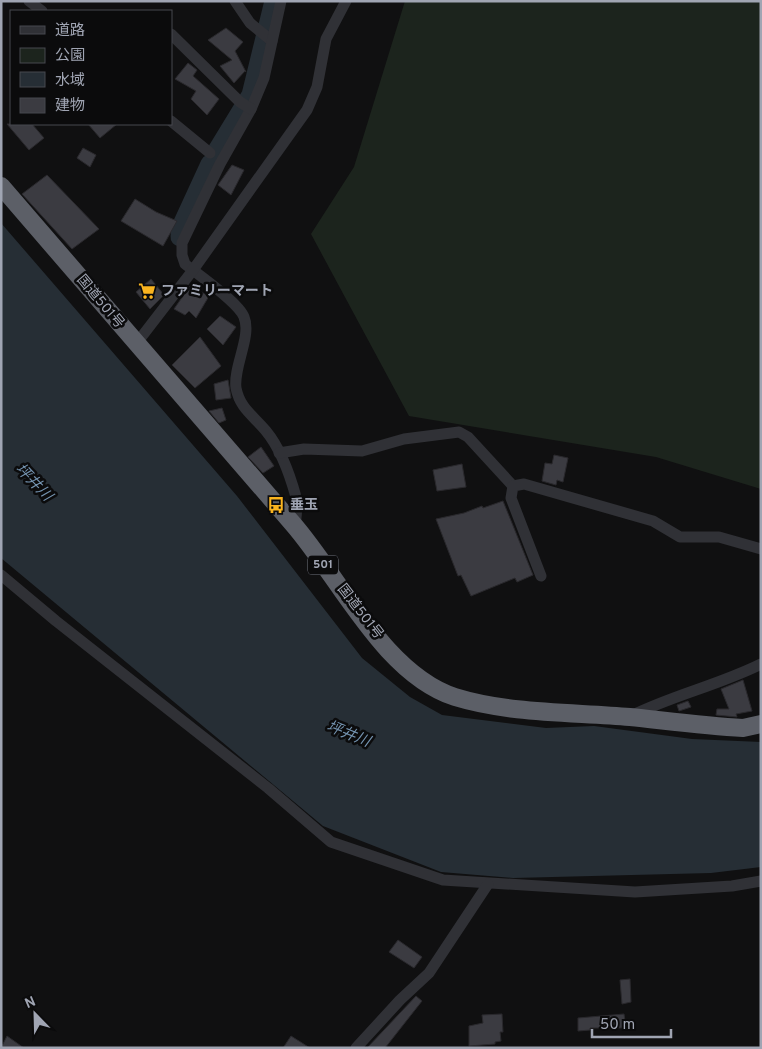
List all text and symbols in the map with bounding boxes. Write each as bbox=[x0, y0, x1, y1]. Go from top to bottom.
legend bbox=[10, 10, 172, 125]
text: 道路 bbox=[55, 22, 85, 41]
text: 公園 bbox=[55, 47, 85, 66]
text: 水域 bbox=[55, 72, 85, 91]
text: 建物 bbox=[55, 97, 85, 116]
street label: 国道501号 bbox=[73, 272, 127, 332]
supermarket icon: ファミリーマート bbox=[137, 281, 157, 301]
place label: ファミリーマート bbox=[161, 283, 273, 300]
water label: 坪井川 bbox=[11, 460, 57, 507]
bus stop icon: 垂玉 bbox=[266, 495, 286, 515]
place label: 垂玉 bbox=[290, 497, 318, 514]
road number: 501 bbox=[308, 556, 338, 574]
street label: 国道501号 bbox=[333, 581, 387, 643]
water label: 坪井川 bbox=[324, 718, 374, 753]
north arrow bbox=[10, 989, 60, 1039]
text: N bbox=[23, 994, 38, 1013]
scale bar bbox=[592, 1006, 671, 1038]
text: 50 m bbox=[600, 1016, 635, 1035]

